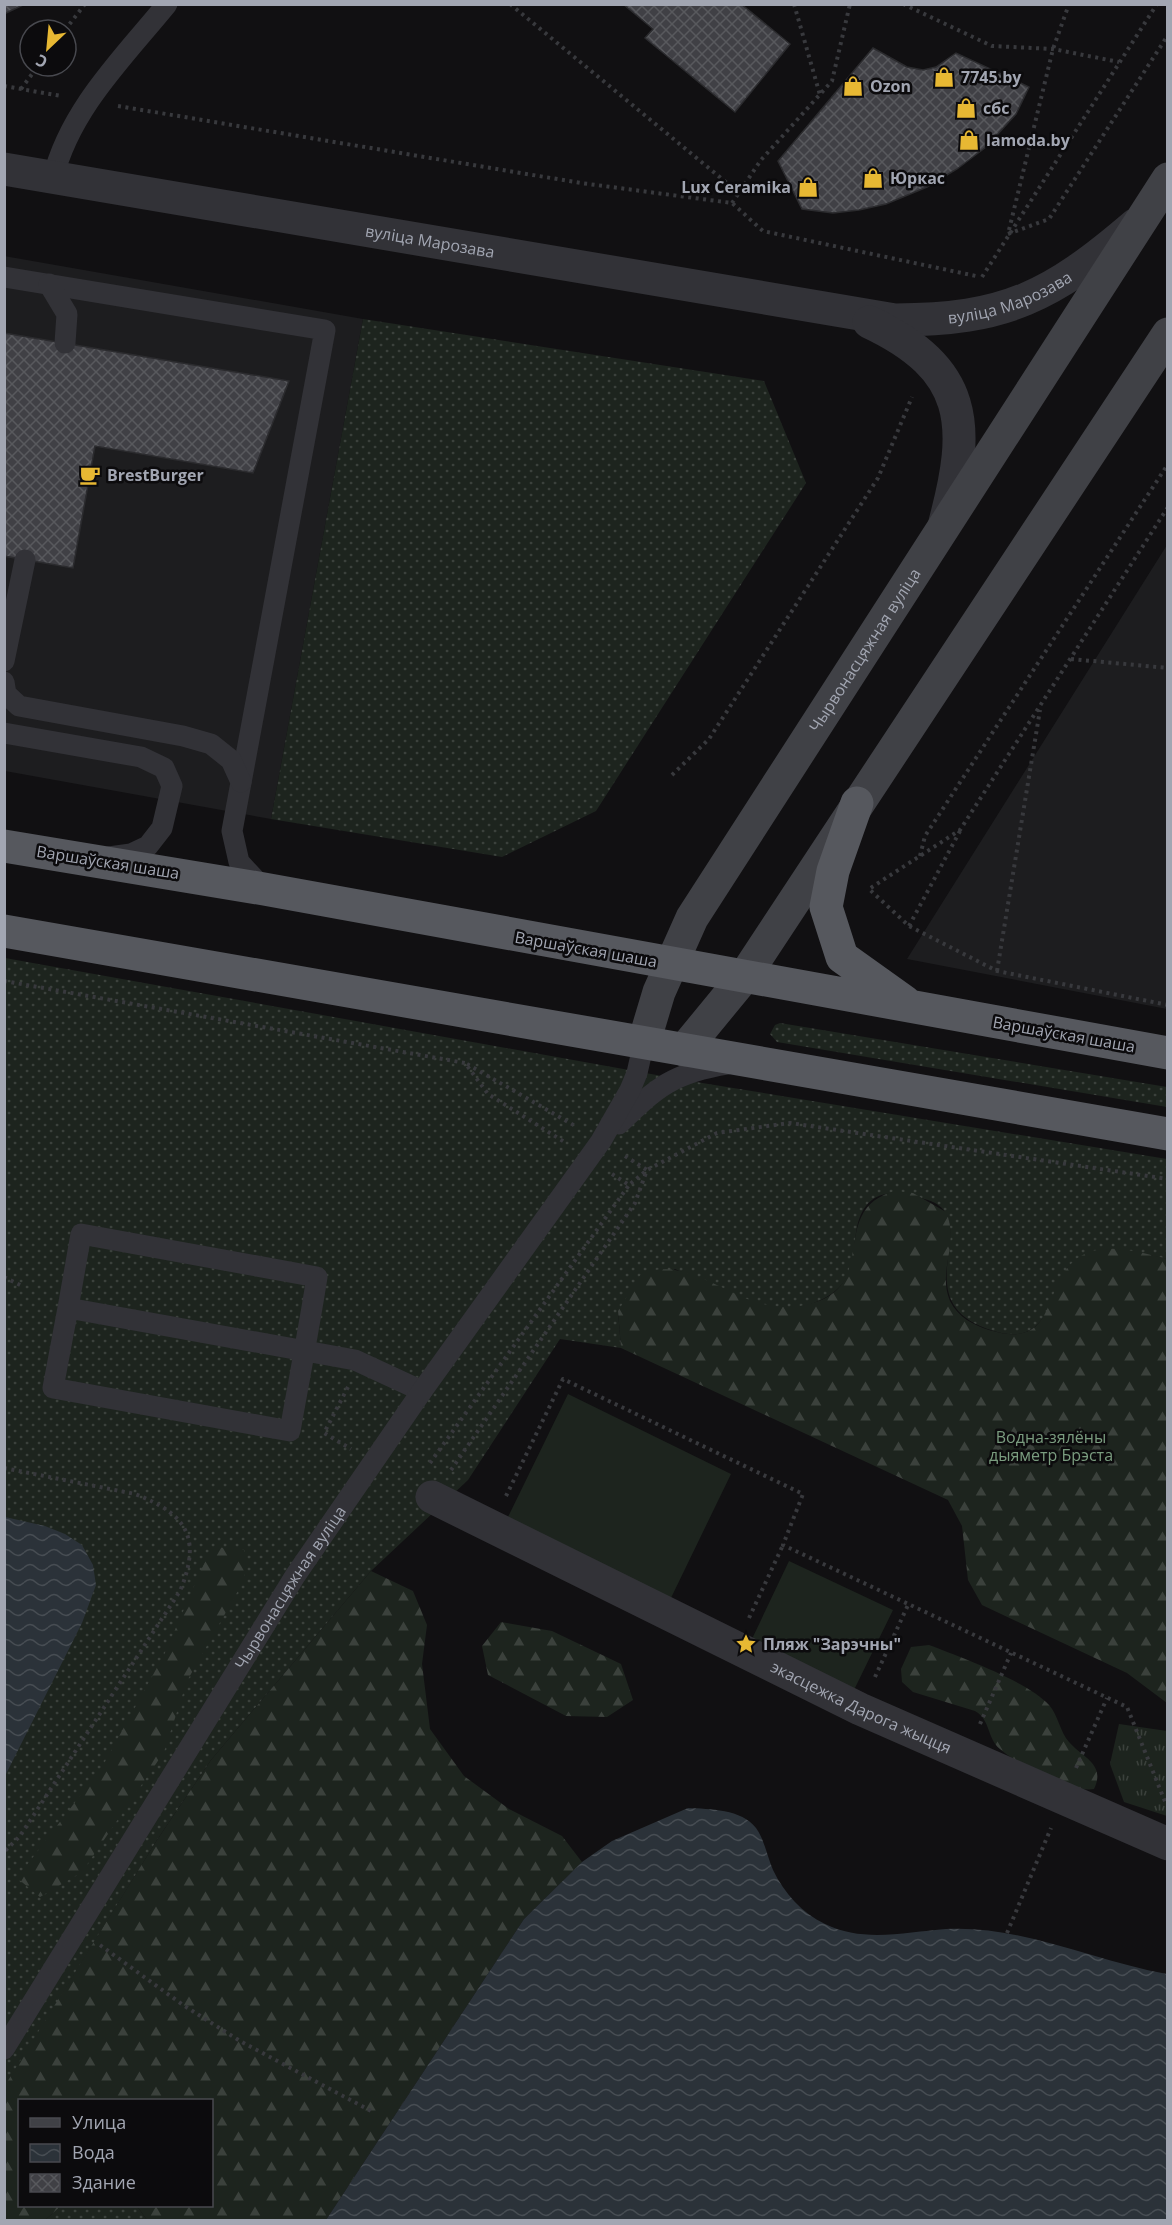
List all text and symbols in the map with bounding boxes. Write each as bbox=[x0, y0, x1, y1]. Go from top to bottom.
north arrow bbox=[18, 18, 78, 78]
text: С bbox=[32, 49, 51, 74]
shop icon: 7745.by bbox=[932, 65, 956, 89]
place label: 7745.by bbox=[961, 66, 1022, 88]
shop icon: Ozon bbox=[841, 74, 865, 98]
place label: Ozon bbox=[870, 75, 911, 97]
shop icon: сбс bbox=[954, 96, 978, 120]
place label: сбс bbox=[983, 97, 1009, 119]
shop icon: lamoda.by bbox=[957, 128, 981, 152]
place label: lamoda.by bbox=[986, 129, 1071, 151]
shop icon: Юркас bbox=[861, 166, 885, 190]
place label: Юркас bbox=[890, 167, 945, 189]
shop icon: Lux Ceramika bbox=[796, 175, 820, 199]
place label: Lux Ceramika bbox=[681, 176, 791, 198]
street label: вуліца Марозава bbox=[364, 219, 496, 263]
street label: вуліца Марозава bbox=[947, 266, 1076, 329]
cafe icon: BrestBurger bbox=[78, 463, 102, 487]
place label: BrestBurger bbox=[107, 464, 204, 486]
street label: Чырвонасцяжная вуліца bbox=[804, 564, 925, 736]
street label: Варшаўская шаша bbox=[35, 840, 181, 884]
street label: Варшаўская шаша bbox=[513, 926, 659, 972]
street label: Варшаўская шаша bbox=[991, 1011, 1137, 1057]
park label: Водна-зялёны дыяметр Брэста bbox=[989, 1426, 1113, 1466]
street label: Чырвонасцяжная вуліца bbox=[229, 1501, 351, 1673]
place icon: Пляж "Зарэчны" bbox=[734, 1632, 758, 1656]
place label: Пляж "Зарэчны" bbox=[763, 1633, 901, 1655]
street label: экасцежка Дарога жыцця bbox=[767, 1656, 955, 1759]
legend bbox=[18, 2099, 213, 2207]
text: Улица bbox=[72, 2110, 126, 2134]
text: Вода bbox=[72, 2140, 115, 2164]
text: Здание bbox=[72, 2170, 136, 2194]

